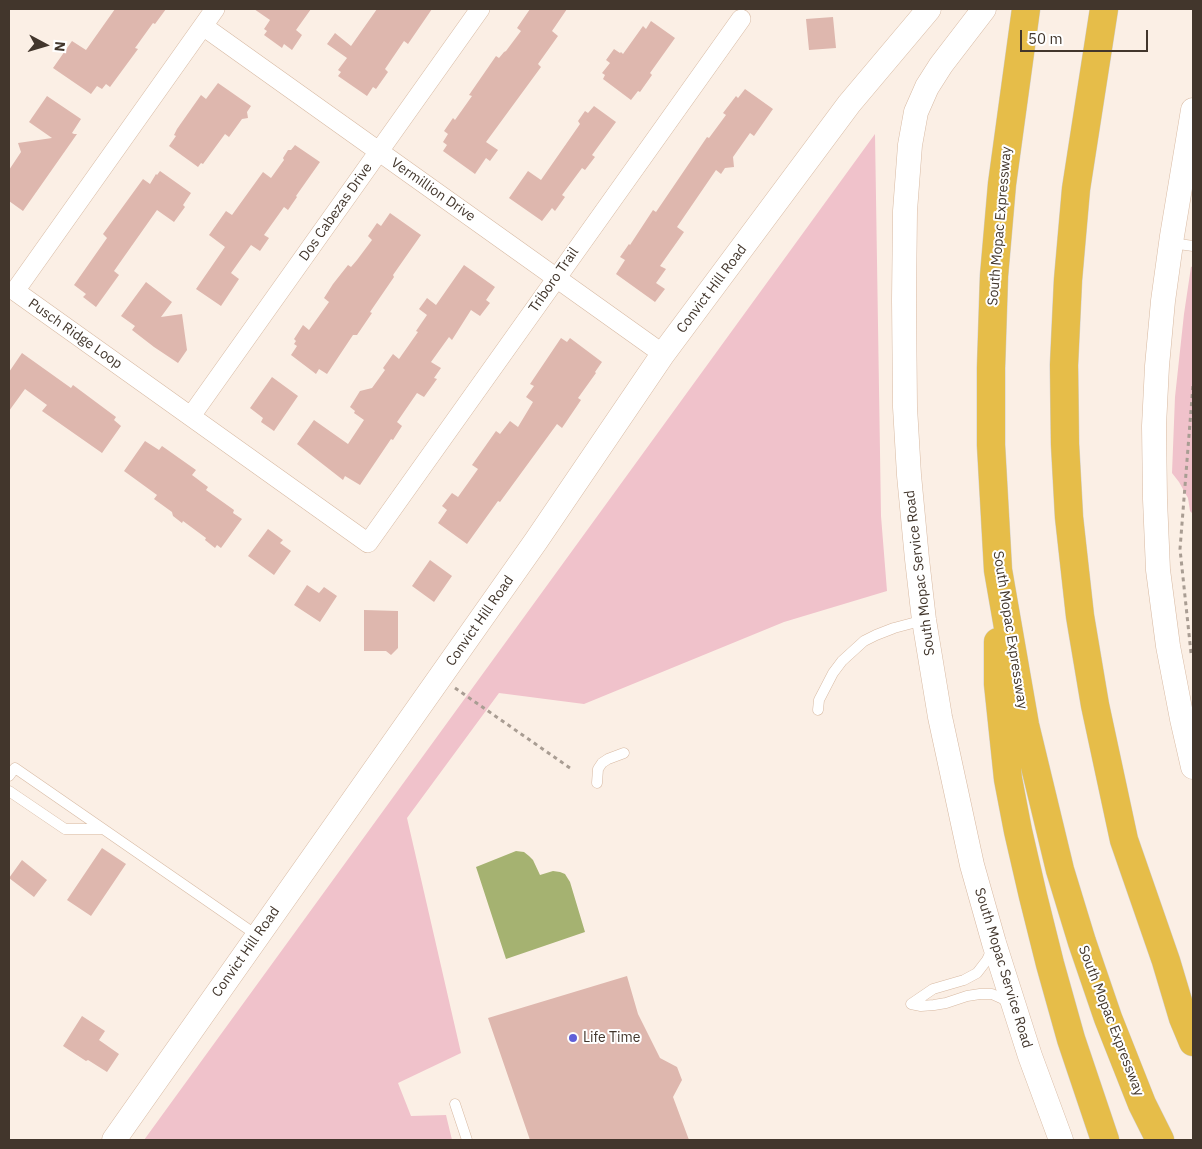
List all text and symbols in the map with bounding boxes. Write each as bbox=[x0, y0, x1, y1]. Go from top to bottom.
north arrow bbox=[20, 20, 70, 70]
scale bar bbox=[1022, 20, 1150, 52]
text: 50 m bbox=[1028, 29, 1063, 48]
text: N bbox=[50, 41, 69, 53]
street label: South Mopac Expressway bbox=[985, 146, 1015, 306]
street label: Vermillion Drive bbox=[388, 155, 478, 225]
street label: Dos Cabezas Drive bbox=[296, 160, 376, 264]
street label: Convict Hill Road bbox=[673, 241, 751, 337]
street label: Triboro Trail bbox=[525, 244, 583, 316]
street label: Pusch Ridge Loop bbox=[25, 295, 125, 373]
street label: South Mopac Service Road bbox=[901, 489, 939, 657]
street label: South Mopac Expressway bbox=[989, 550, 1031, 710]
street label: Convict Hill Road bbox=[443, 573, 517, 669]
street label: South Mopac Service Road bbox=[971, 886, 1035, 1050]
street label: Convict Hill Road bbox=[209, 904, 283, 1000]
street label: South Mopac Expressway bbox=[1075, 943, 1147, 1099]
place label: Life Time bbox=[583, 1030, 640, 1046]
marker: Life Time bbox=[567, 1032, 579, 1044]

